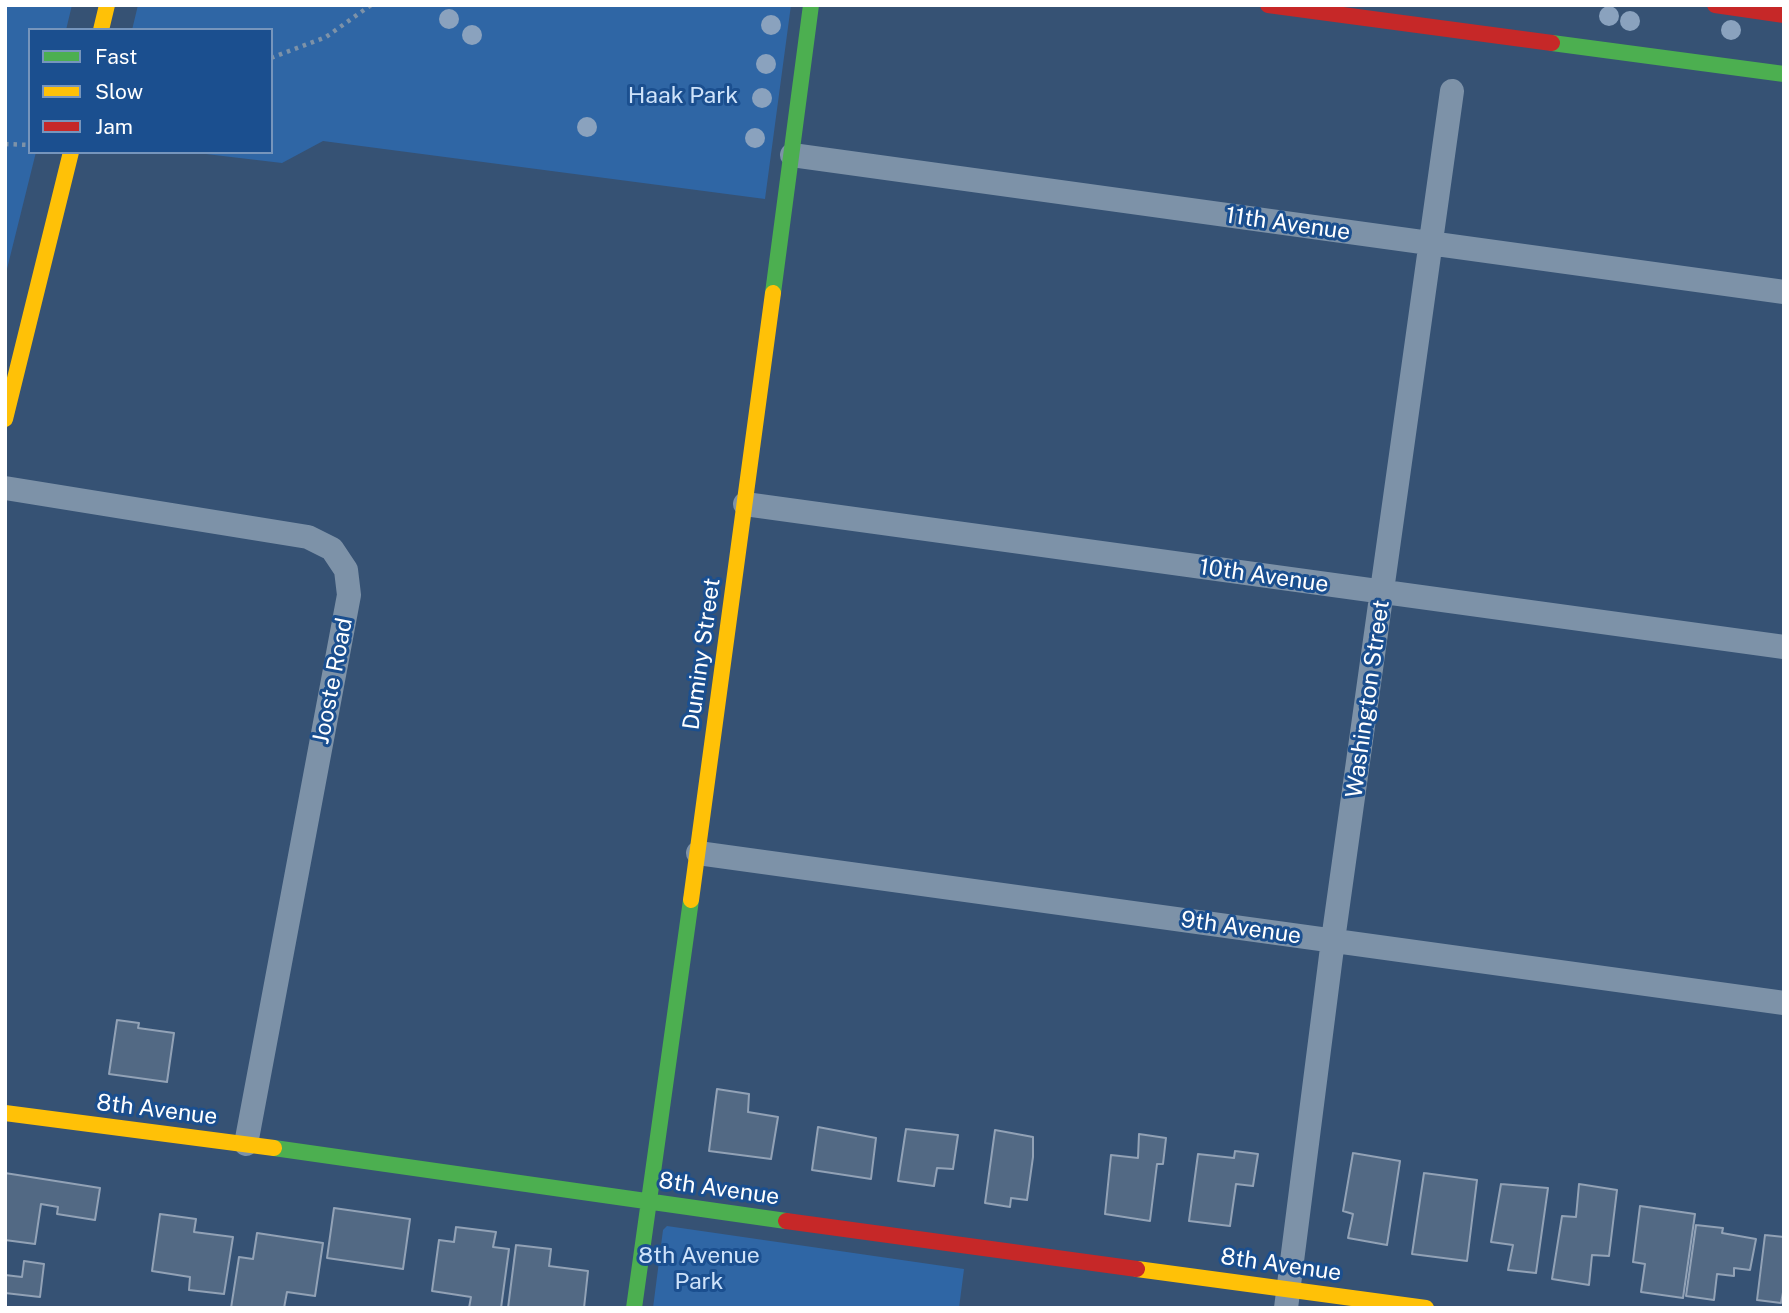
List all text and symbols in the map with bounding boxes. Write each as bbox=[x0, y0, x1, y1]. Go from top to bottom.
legend bbox=[28, 28, 273, 154]
text: Fast bbox=[95, 44, 137, 69]
text: Slow bbox=[95, 79, 143, 104]
park label: Haak Park bbox=[628, 82, 738, 110]
text: Jam bbox=[95, 114, 133, 139]
street label: 11th Avenue bbox=[1224, 202, 1352, 246]
street label: 10th Avenue bbox=[1198, 553, 1330, 599]
street label: Duminy Street bbox=[678, 576, 726, 732]
street label: Washington Street bbox=[1340, 598, 1396, 800]
street label: Jooste Road bbox=[307, 616, 359, 746]
street label: 9th Avenue bbox=[1179, 906, 1303, 950]
street label: 8th Avenue bbox=[95, 1089, 219, 1131]
street label: 8th Avenue bbox=[657, 1167, 781, 1211]
park label: 8th Avenue Park bbox=[638, 1242, 760, 1296]
street label: 8th Avenue bbox=[1219, 1243, 1343, 1287]

